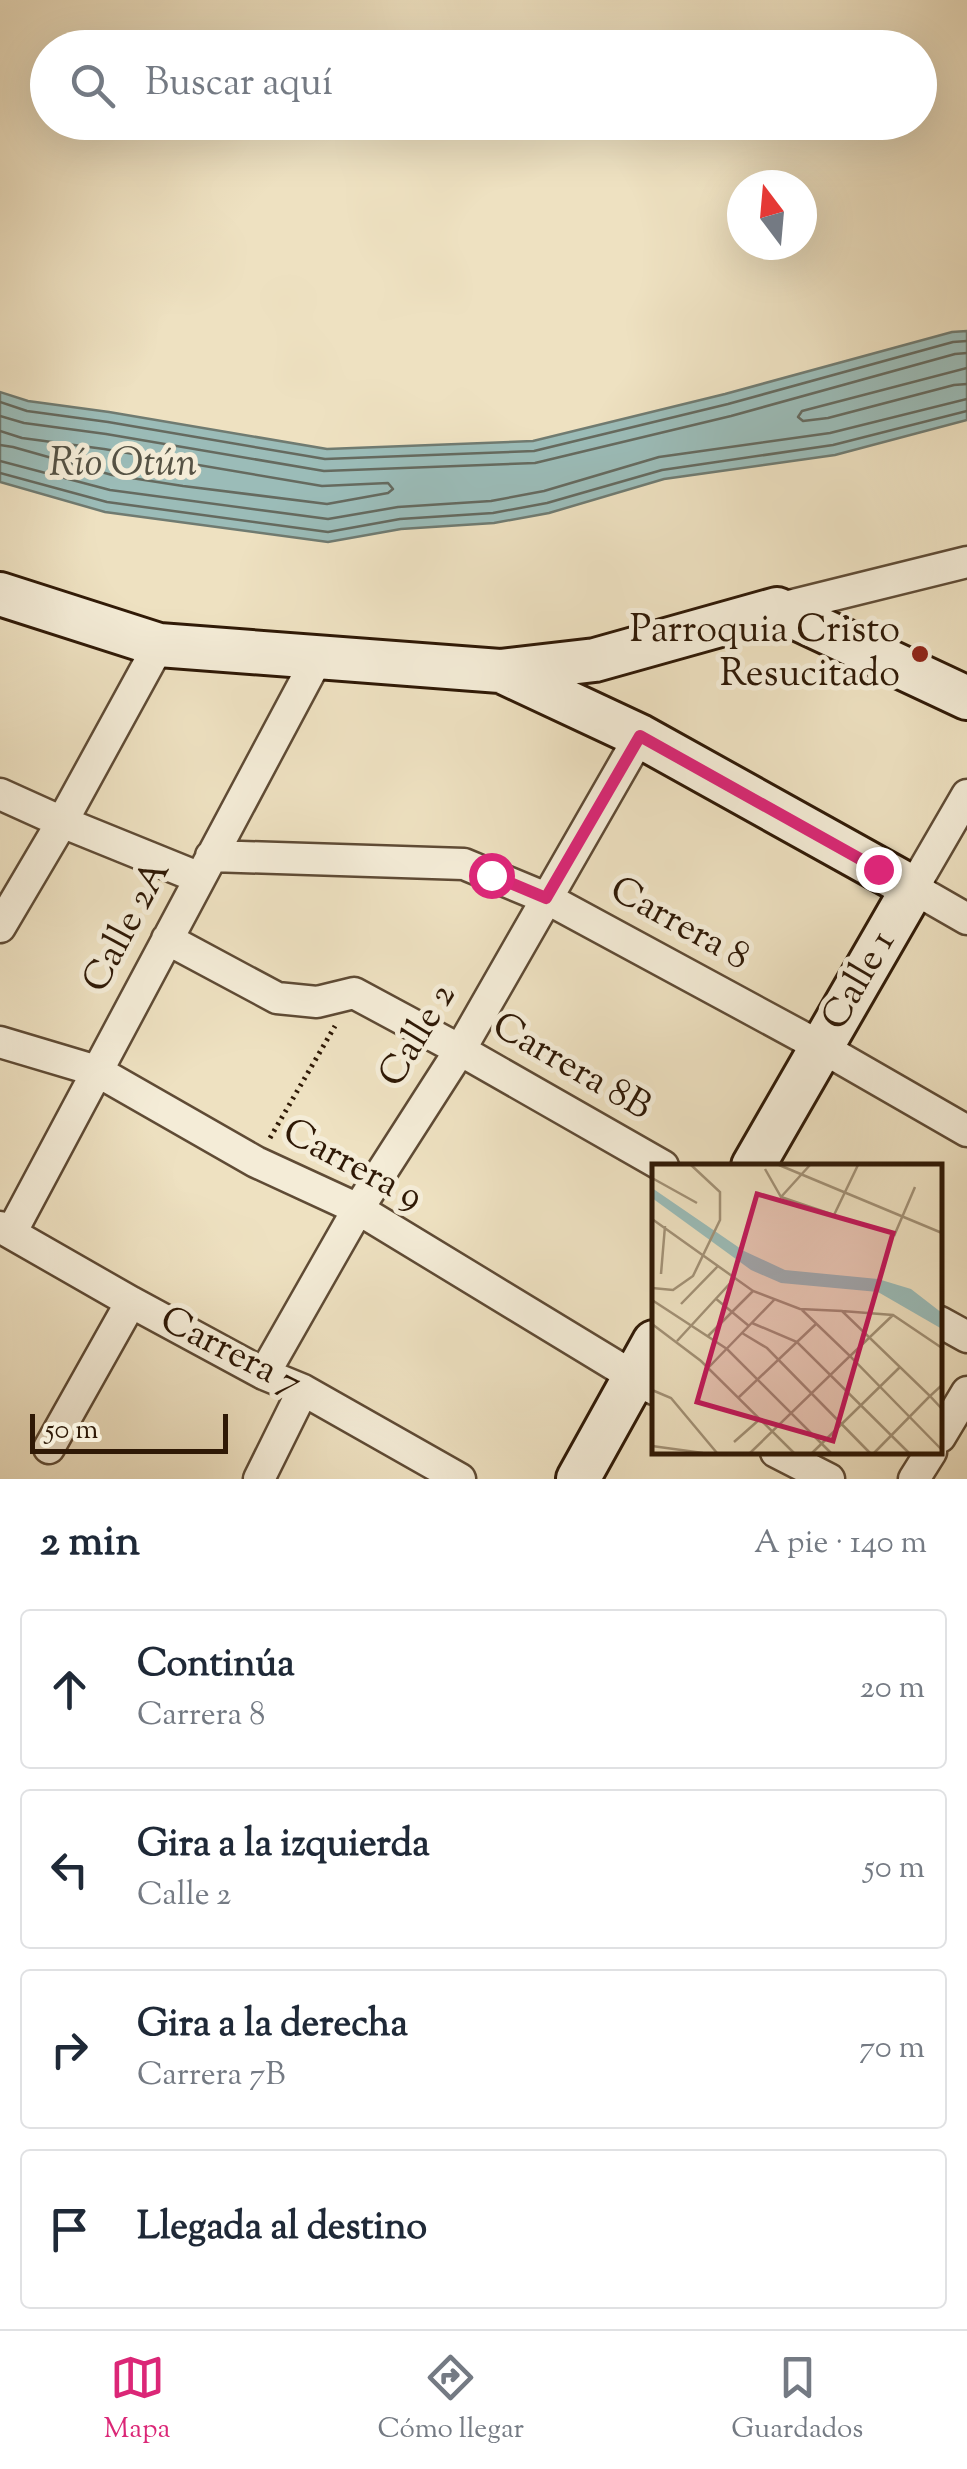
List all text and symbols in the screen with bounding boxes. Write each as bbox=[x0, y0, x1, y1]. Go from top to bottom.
search box bbox=[30, 30, 937, 140]
icon: search bbox=[65, 58, 120, 113]
text: Buscar aquí bbox=[145, 58, 333, 112]
north arrow bbox=[727, 170, 817, 260]
water label: Río Otún bbox=[49, 437, 197, 494]
place label: Parroquia Cristo Resucitado bbox=[630, 605, 900, 703]
marker: Parroquia Cristo Resucitado bbox=[909, 643, 931, 665]
route end bbox=[856, 847, 902, 893]
street label: Calle 2A bbox=[71, 851, 185, 1003]
route start bbox=[469, 853, 515, 899]
street label: Carrera 8 bbox=[599, 865, 759, 985]
street label: Calle 1 bbox=[810, 921, 910, 1041]
street label: Calle 2 bbox=[367, 974, 471, 1098]
street label: Carrera 8B bbox=[481, 1001, 661, 1135]
street label: Carrera 9 bbox=[272, 1107, 432, 1225]
inset map bbox=[652, 1164, 942, 1454]
street label: Carrera 7 bbox=[150, 1294, 310, 1412]
scale bar bbox=[30, 1409, 228, 1454]
text: 50 m bbox=[45, 1411, 99, 1451]
text: 2 min bbox=[40, 1514, 140, 1574]
text: A pie · 140 m bbox=[754, 1521, 927, 1567]
text: Continúa bbox=[137, 1639, 295, 1693]
icon: ahead bbox=[42, 1662, 97, 1717]
text: 20 m bbox=[860, 1666, 925, 1712]
text: Carrera 8 bbox=[137, 1693, 265, 1739]
text: Gira a la izquierda bbox=[137, 1819, 430, 1873]
icon: left bbox=[42, 1842, 97, 1897]
text: 50 m bbox=[864, 1846, 925, 1892]
text: Calle 2 bbox=[137, 1873, 231, 1919]
text: Gira a la derecha bbox=[137, 1999, 408, 2053]
icon: right bbox=[42, 2022, 97, 2077]
text: 70 m bbox=[859, 2026, 925, 2072]
text: Carrera 7B bbox=[137, 2053, 285, 2099]
icon: arrive bbox=[42, 2202, 97, 2257]
text: Llegada al destino bbox=[137, 2202, 427, 2256]
tab: Mapa bbox=[104, 2350, 170, 2450]
tab: Cómo llegar bbox=[378, 2350, 524, 2450]
tab: Guardados bbox=[731, 2350, 863, 2450]

